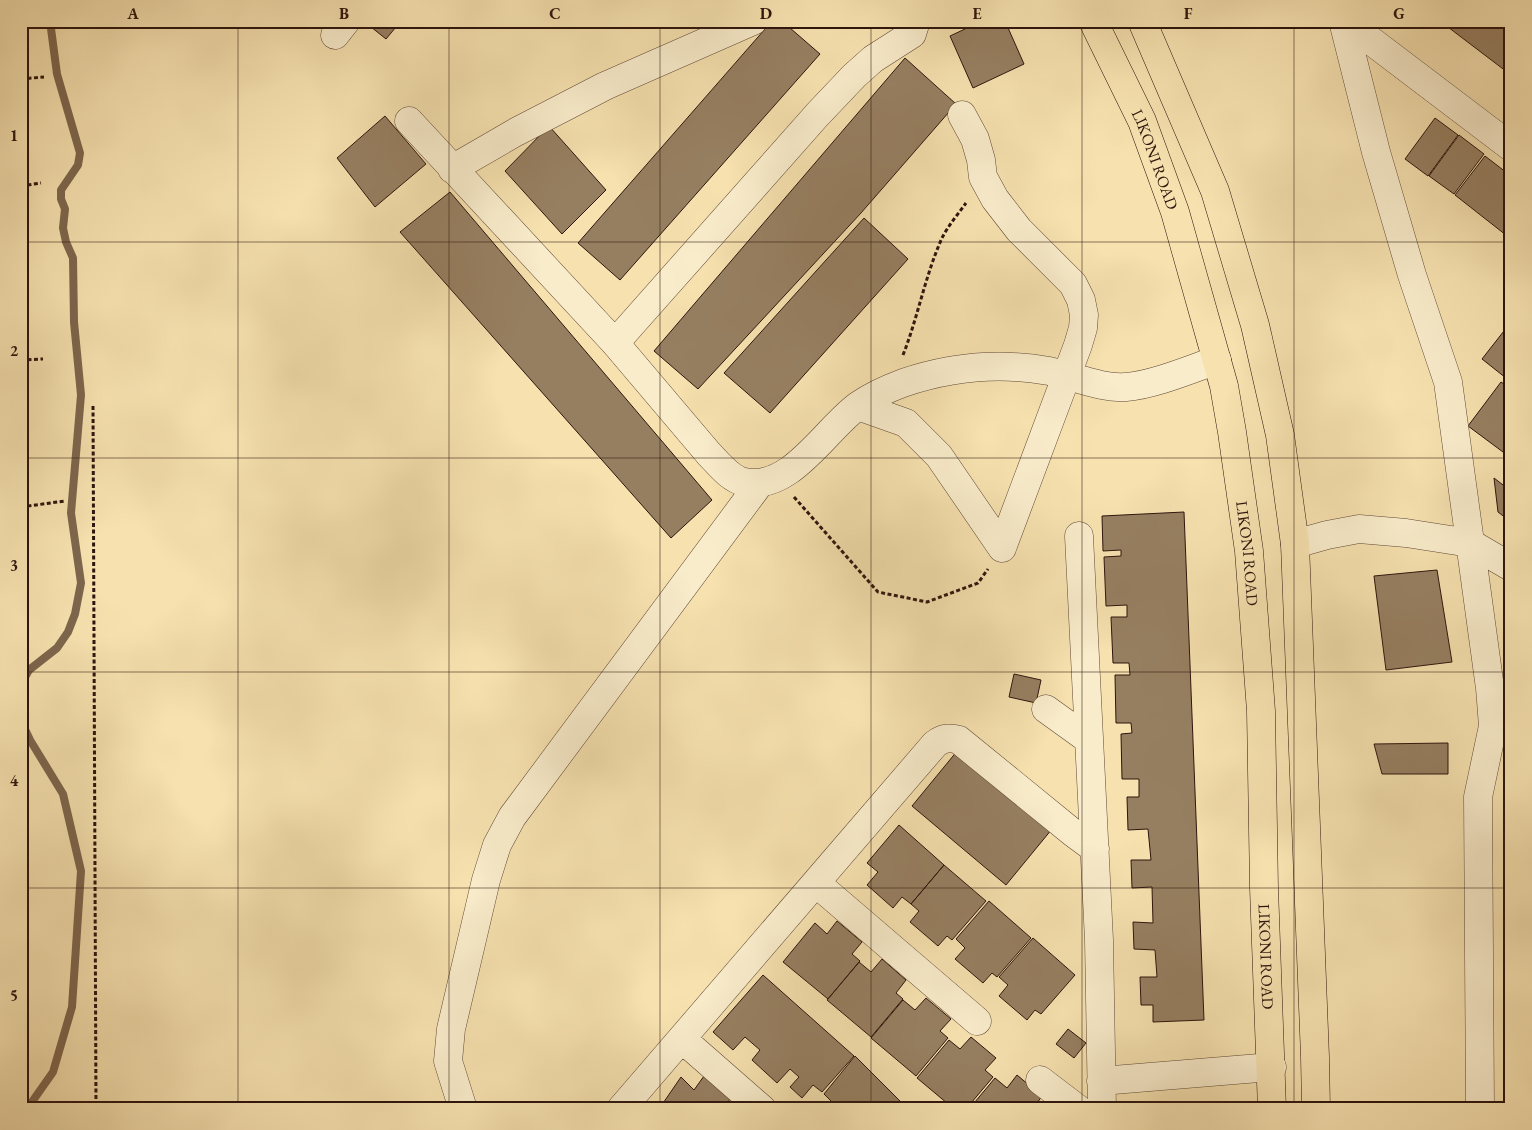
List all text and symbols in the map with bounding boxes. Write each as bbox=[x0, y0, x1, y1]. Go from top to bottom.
text: A bbox=[126, 3, 139, 24]
text: B bbox=[339, 3, 349, 24]
text: C bbox=[549, 3, 561, 24]
text: D bbox=[760, 3, 772, 24]
text: E bbox=[972, 3, 982, 24]
text: F bbox=[1184, 3, 1193, 24]
text: G bbox=[1393, 3, 1405, 24]
street label: LIKONI ROAD bbox=[1127, 106, 1183, 213]
text: 1 bbox=[10, 125, 18, 146]
text: 2 bbox=[10, 340, 19, 361]
street label: LIKONI ROAD bbox=[1231, 499, 1263, 607]
text: 3 bbox=[10, 555, 18, 576]
text: 4 bbox=[10, 770, 19, 791]
street label: LIKONI ROAD bbox=[1254, 904, 1278, 1010]
text: 5 bbox=[10, 985, 18, 1006]

